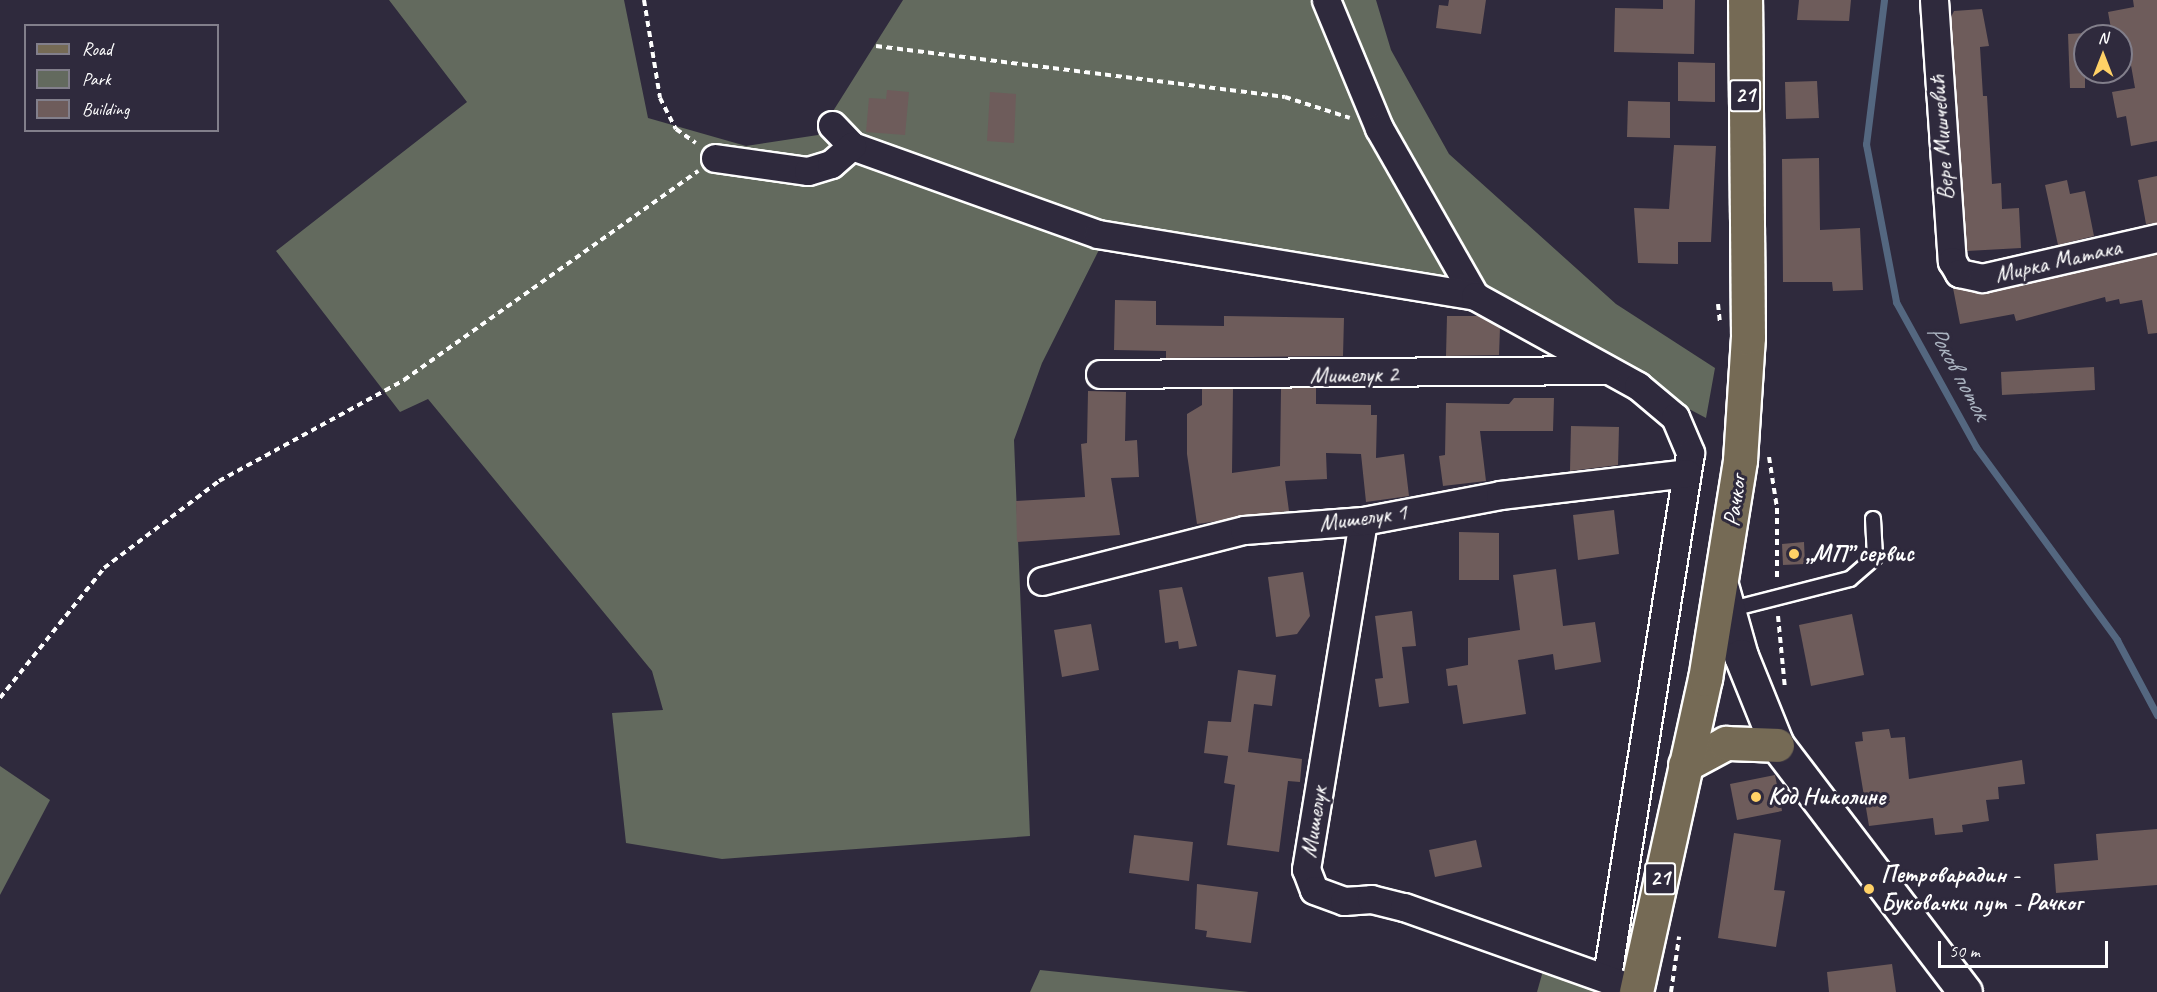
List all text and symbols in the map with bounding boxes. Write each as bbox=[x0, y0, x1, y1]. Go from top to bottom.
legend bbox=[24, 24, 219, 132]
north arrow bbox=[2073, 24, 2133, 84]
text: N bbox=[2098, 28, 2108, 48]
text: Road bbox=[82, 38, 112, 60]
text: Park bbox=[82, 68, 111, 90]
street label: Вере Мишчевић bbox=[1923, 75, 1961, 201]
road number: 21 bbox=[1728, 77, 1762, 115]
text: Building bbox=[82, 98, 129, 120]
street label: Мирка Матака bbox=[1993, 233, 2123, 289]
water label: Роков поток bbox=[1920, 318, 1998, 426]
street label: Мишелук 2 bbox=[1309, 360, 1399, 390]
street label: Рачког bbox=[1717, 473, 1753, 529]
street label: Мишелук 1 bbox=[1317, 498, 1409, 538]
place label: „МП” сервис bbox=[1806, 540, 1914, 568]
marker: „МП” сервис bbox=[1787, 547, 1801, 561]
place label: Код Николине bbox=[1768, 783, 1881, 811]
street label: Мишелук bbox=[1294, 784, 1334, 860]
marker: Код Николине bbox=[1749, 790, 1763, 804]
road number: 21 bbox=[1644, 860, 1676, 898]
place label: Петроварадин - Буковачки пут - Рачког bbox=[1881, 861, 2081, 917]
marker: Петроварадин - Буковачки пут - Рачког bbox=[1862, 882, 1876, 896]
scale bar bbox=[1941, 929, 2110, 967]
text: 50 m bbox=[1949, 940, 1980, 962]

